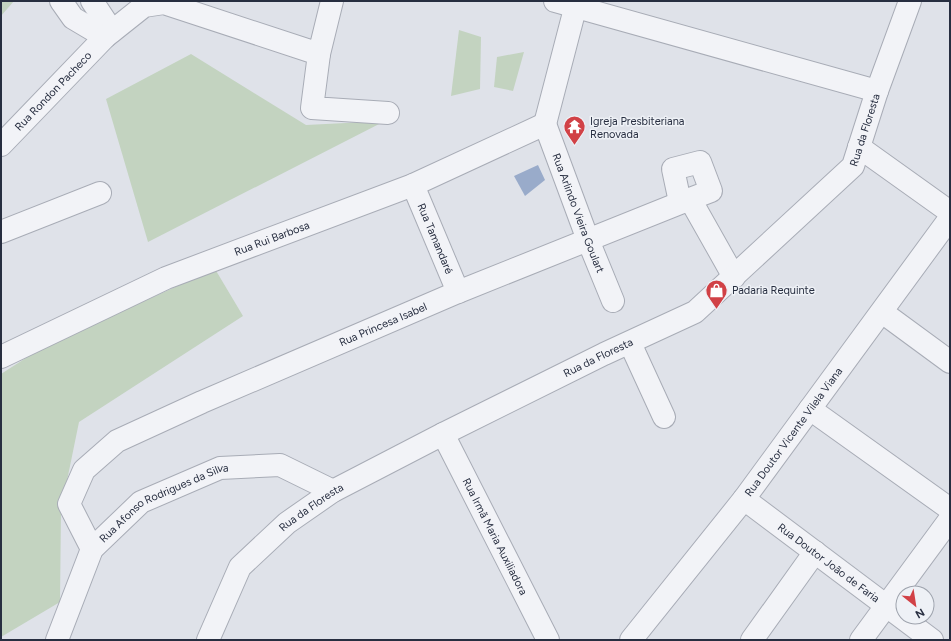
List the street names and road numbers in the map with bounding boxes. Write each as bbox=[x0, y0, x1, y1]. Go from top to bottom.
street label: Rua Rondon Pacheco bbox=[12, 49, 94, 133]
street label: Rua da Floresta bbox=[847, 92, 882, 168]
street label: Rua Arlindo Vieira Goulart bbox=[550, 151, 607, 275]
street label: Rua Tamandaré bbox=[415, 201, 456, 276]
street label: Rua Rui Barbosa bbox=[232, 218, 311, 258]
street label: Rua Princesa Isabel bbox=[337, 300, 429, 349]
street label: Rua da Floresta bbox=[561, 335, 635, 380]
street label: Rua Doutor Vicente Vilela Viana bbox=[742, 365, 845, 499]
street label: Rua Afonso Rodrigues da Silva bbox=[97, 461, 229, 545]
street label: Rua Irmã Maria Auxiliadora bbox=[460, 476, 530, 597]
street label: Rua da Floresta bbox=[276, 480, 345, 534]
street label: Rua Doutor João de Faria bbox=[775, 520, 882, 605]

